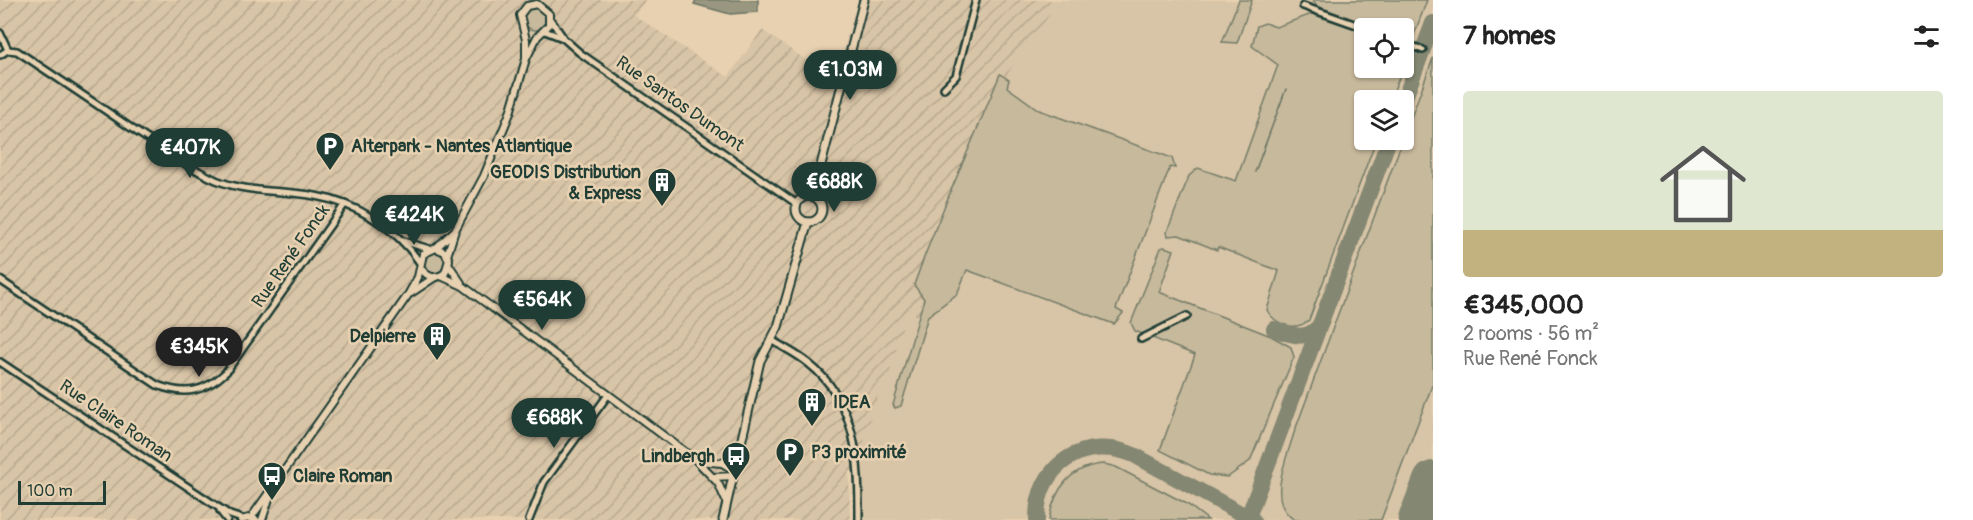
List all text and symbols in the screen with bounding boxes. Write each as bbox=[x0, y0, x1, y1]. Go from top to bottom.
map controls bbox=[1354, 18, 1414, 150]
button: locate bbox=[1354, 18, 1414, 78]
text: 7 homes bbox=[1463, 20, 1555, 52]
icon: filters bbox=[1910, 20, 1943, 53]
pin: €1.03M bbox=[801, 50, 899, 101]
street label: Rue Santos Dumont bbox=[611, 51, 749, 157]
text: €1.03M bbox=[818, 57, 882, 82]
button: layers bbox=[1354, 90, 1414, 150]
pin: €407K bbox=[148, 128, 232, 179]
parking icon: Alterpark - Nantes Atlantique bbox=[314, 130, 346, 172]
icon: home bbox=[1649, 130, 1757, 238]
text: €407K bbox=[159, 135, 221, 160]
place label: Alterpark - Nantes Atlantique bbox=[351, 135, 573, 158]
place label: GEODIS Distribution & Express bbox=[490, 161, 642, 205]
pin: €688K bbox=[792, 162, 876, 213]
building icon: GEODIS Distribution & Express bbox=[646, 166, 678, 208]
text: €688K bbox=[805, 169, 863, 194]
pin: €424K bbox=[372, 195, 456, 246]
street label: Rue René Fonck bbox=[247, 199, 335, 312]
text: €424K bbox=[384, 202, 444, 227]
pin: €564K bbox=[500, 280, 584, 331]
text: €564K bbox=[512, 287, 572, 312]
text: €345,000 bbox=[1463, 289, 1584, 321]
building icon: Delpierre bbox=[421, 320, 453, 362]
text: 2 rooms · 56 m² bbox=[1463, 321, 1599, 346]
place label: Delpierre bbox=[350, 325, 417, 348]
pin: €345K bbox=[157, 327, 241, 378]
text: €345K bbox=[170, 334, 228, 359]
text: Rue René Fonck bbox=[1463, 346, 1598, 371]
street label: Rue Claire Roman bbox=[55, 375, 177, 467]
building icon: IDEA bbox=[796, 386, 828, 428]
place label: IDEA bbox=[833, 391, 871, 414]
pin: €688K bbox=[512, 398, 596, 449]
text: €688K bbox=[525, 405, 583, 430]
parking icon: P3 proximité bbox=[774, 436, 806, 478]
bus stop icon: Lindbergh bbox=[720, 440, 752, 482]
place label: P3 proximité bbox=[811, 441, 907, 464]
place label: Lindbergh bbox=[641, 445, 716, 468]
bus stop icon: Claire Roman bbox=[256, 460, 288, 502]
place label: Claire Roman bbox=[293, 465, 392, 488]
scale bar bbox=[18, 478, 106, 506]
text: 100 m bbox=[27, 481, 73, 501]

